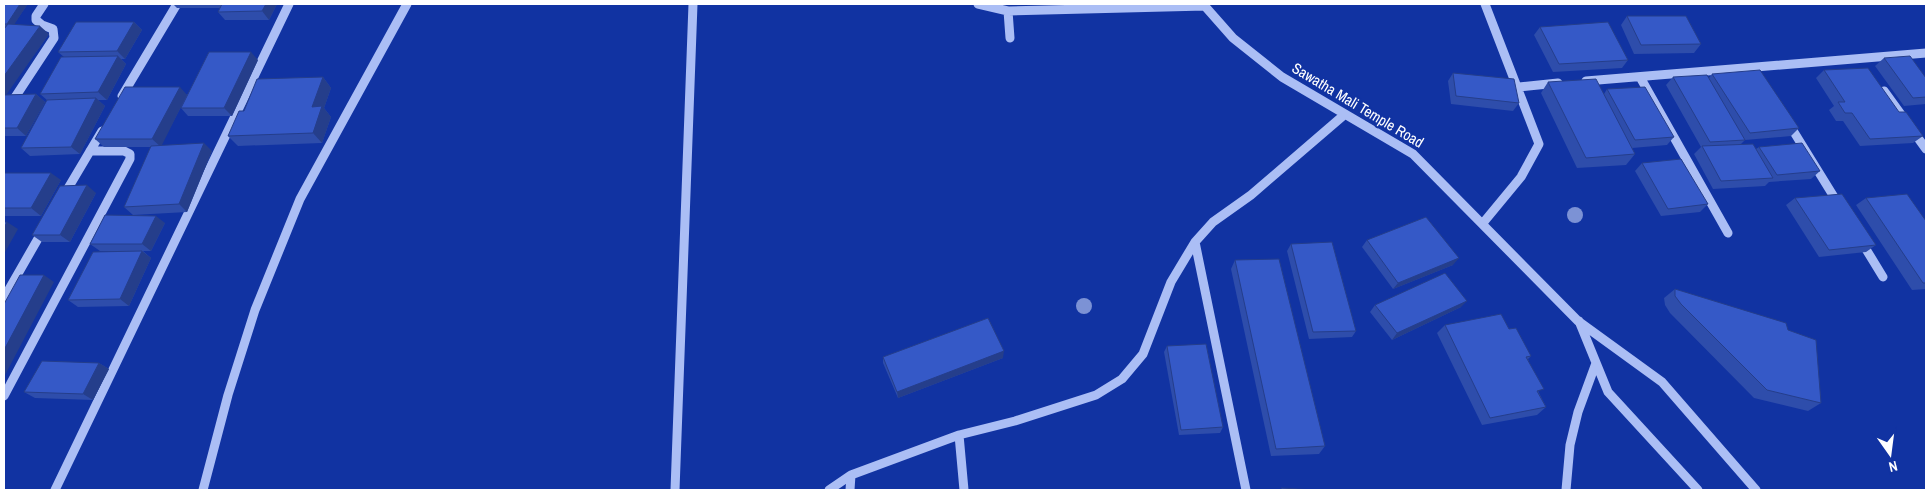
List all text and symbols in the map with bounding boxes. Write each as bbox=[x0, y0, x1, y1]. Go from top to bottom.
street label: Sawatha Mali Temple Road bbox=[1288, 57, 1428, 153]
north arrow bbox=[1865, 429, 1915, 479]
text: N bbox=[1887, 457, 1899, 476]

